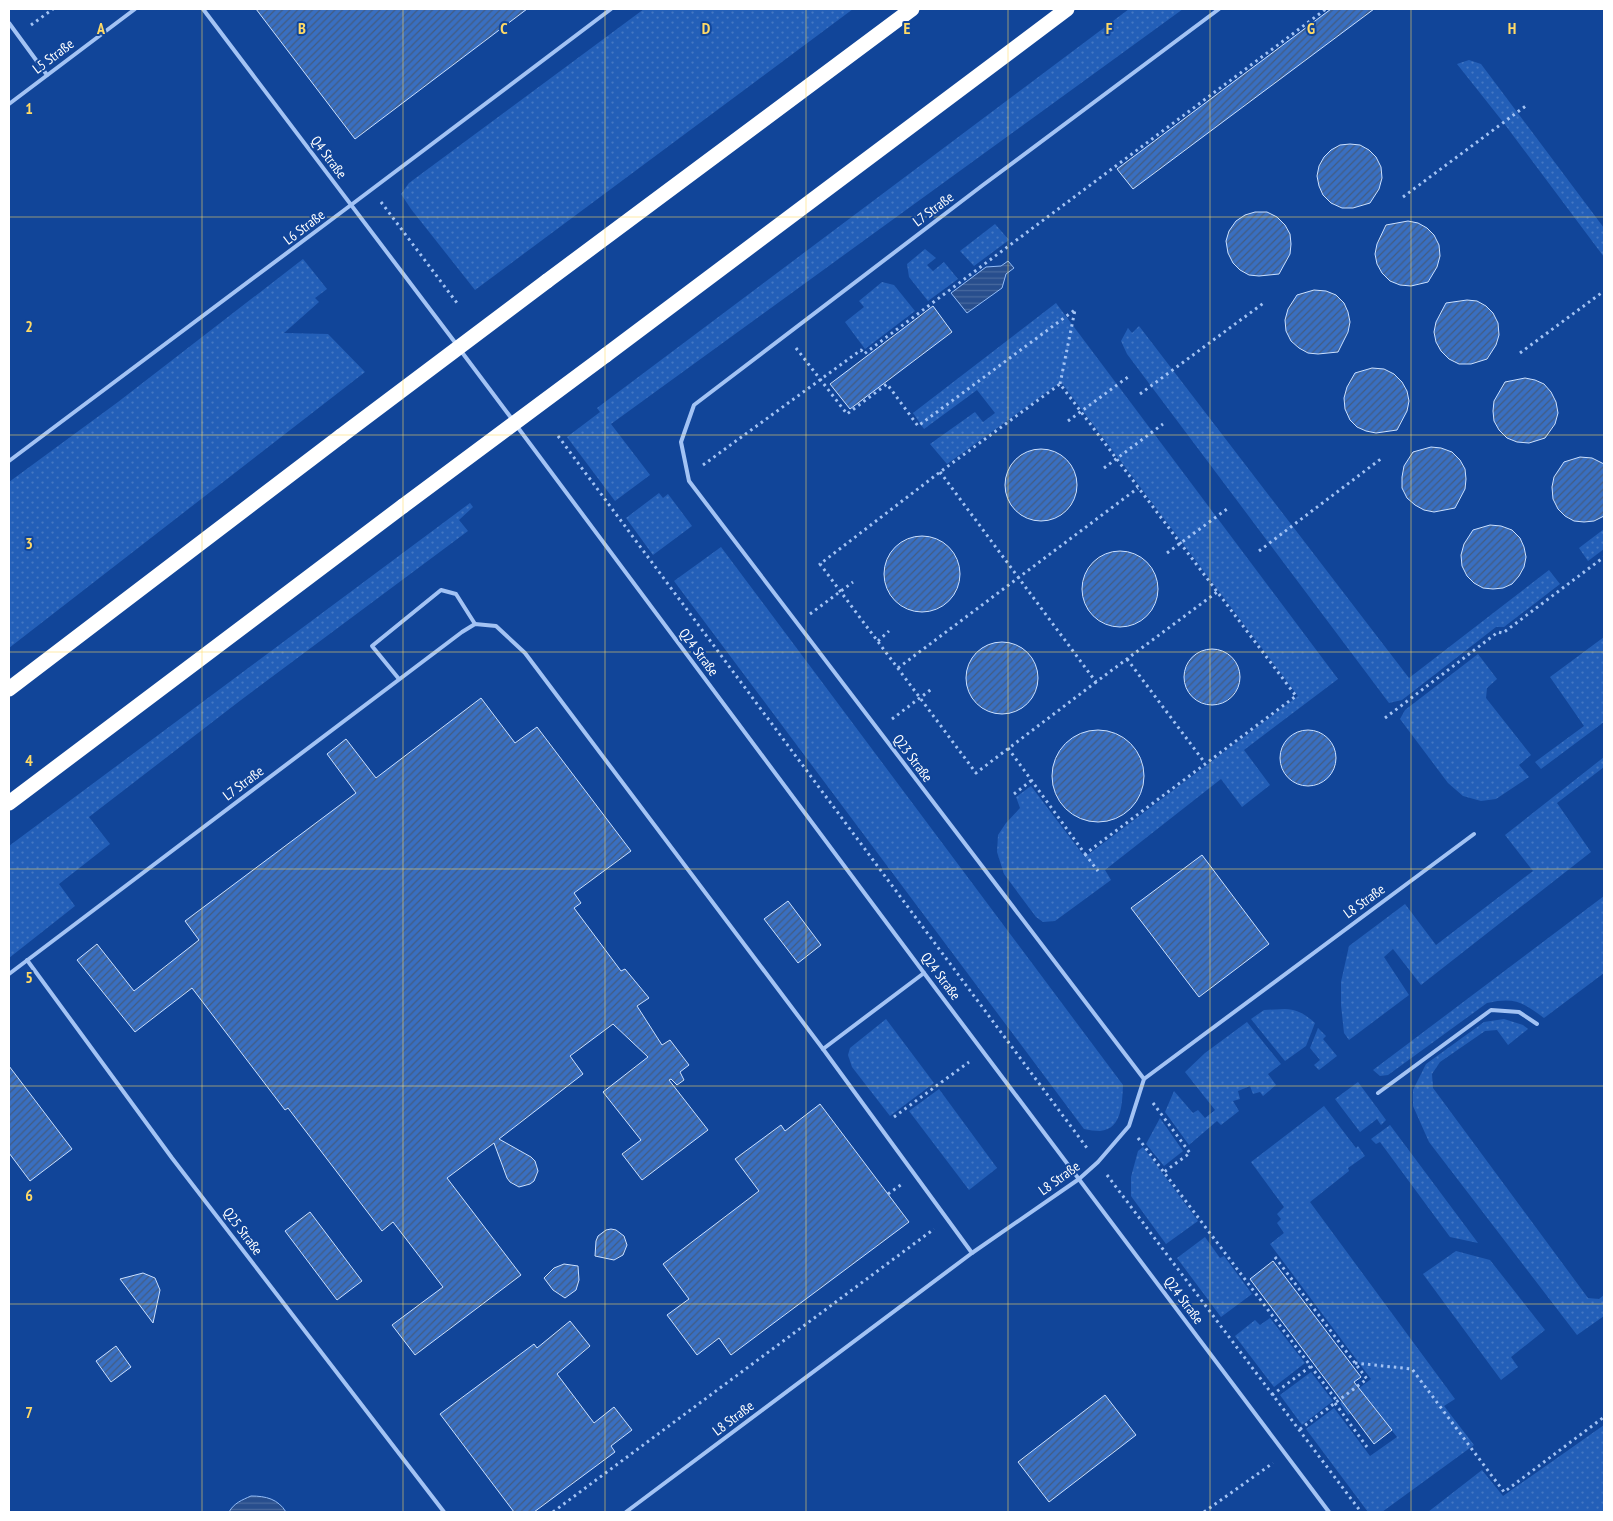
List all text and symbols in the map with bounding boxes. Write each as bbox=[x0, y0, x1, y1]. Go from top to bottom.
text: A bbox=[96, 18, 106, 38]
text: B bbox=[298, 18, 306, 38]
text: C bbox=[500, 18, 508, 38]
text: D bbox=[702, 18, 711, 38]
text: E bbox=[904, 18, 911, 38]
text: F bbox=[1106, 18, 1113, 38]
text: G bbox=[1307, 18, 1315, 38]
text: H bbox=[1508, 18, 1516, 38]
street label: L5 Straße bbox=[29, 35, 77, 77]
text: 1 bbox=[25, 98, 33, 118]
street label: Q4 Straße bbox=[307, 132, 351, 182]
street label: L7 Straße bbox=[909, 188, 957, 230]
street label: L6 Straße bbox=[280, 206, 328, 248]
text: 2 bbox=[25, 316, 33, 336]
text: 3 bbox=[25, 533, 33, 553]
street label: Q24 Straße bbox=[675, 625, 723, 680]
street label: Q23 Straße bbox=[889, 731, 937, 786]
text: 4 bbox=[25, 750, 33, 770]
street label: L7 Straße bbox=[219, 762, 267, 804]
street label: L8 Straße bbox=[1340, 880, 1388, 922]
street label: Q24 Straße bbox=[917, 949, 965, 1004]
text: 5 bbox=[25, 967, 33, 987]
street label: L8 Straße bbox=[1035, 1157, 1083, 1199]
text: 6 bbox=[25, 1185, 33, 1205]
street label: Q25 Straße bbox=[219, 1204, 267, 1259]
street label: Q24 Straße bbox=[1160, 1273, 1208, 1328]
street label: L8 Straße bbox=[709, 1397, 757, 1439]
text: 7 bbox=[25, 1402, 33, 1422]

